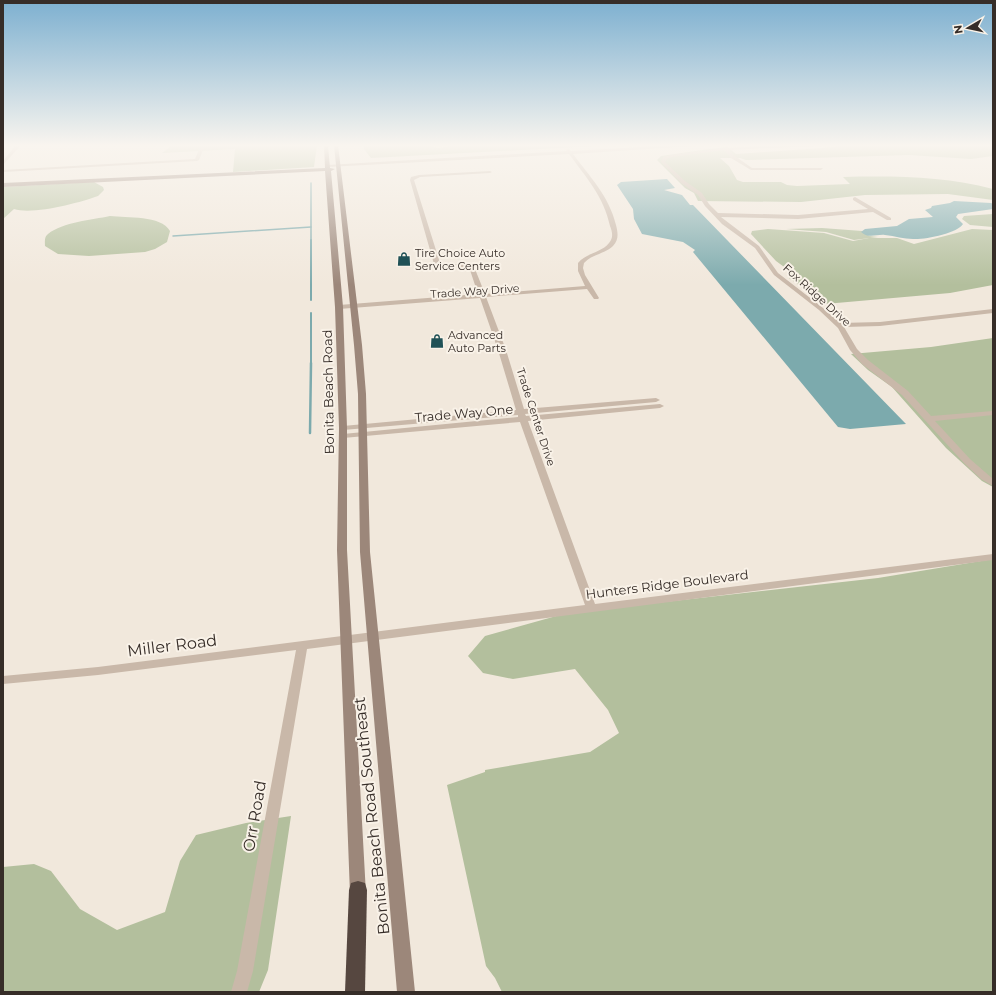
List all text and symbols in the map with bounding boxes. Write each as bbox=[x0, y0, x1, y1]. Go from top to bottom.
north arrow bbox=[948, 8, 988, 48]
text: N bbox=[951, 24, 966, 35]
place label: Tire Choice Auto Service Centers bbox=[415, 246, 505, 273]
shop icon: Tire Choice Auto Service Centers bbox=[396, 251, 412, 267]
street label: Fox Ridge Drive bbox=[780, 261, 854, 329]
street label: Trade Way Drive bbox=[430, 281, 520, 301]
place label: Advanced Auto Parts bbox=[448, 328, 506, 355]
street label: Bonita Beach Road bbox=[319, 329, 337, 455]
shop icon: Advanced Auto Parts bbox=[429, 333, 445, 349]
street label: Trade Center Drive bbox=[514, 366, 559, 468]
street label: Trade Way One bbox=[414, 401, 514, 425]
street label: Hunters Ridge Boulevard bbox=[585, 566, 749, 602]
street label: Miller Road bbox=[126, 631, 218, 660]
street label: Bonita Beach Road Southeast bbox=[350, 696, 393, 936]
street label: Orr Road bbox=[239, 779, 270, 853]

